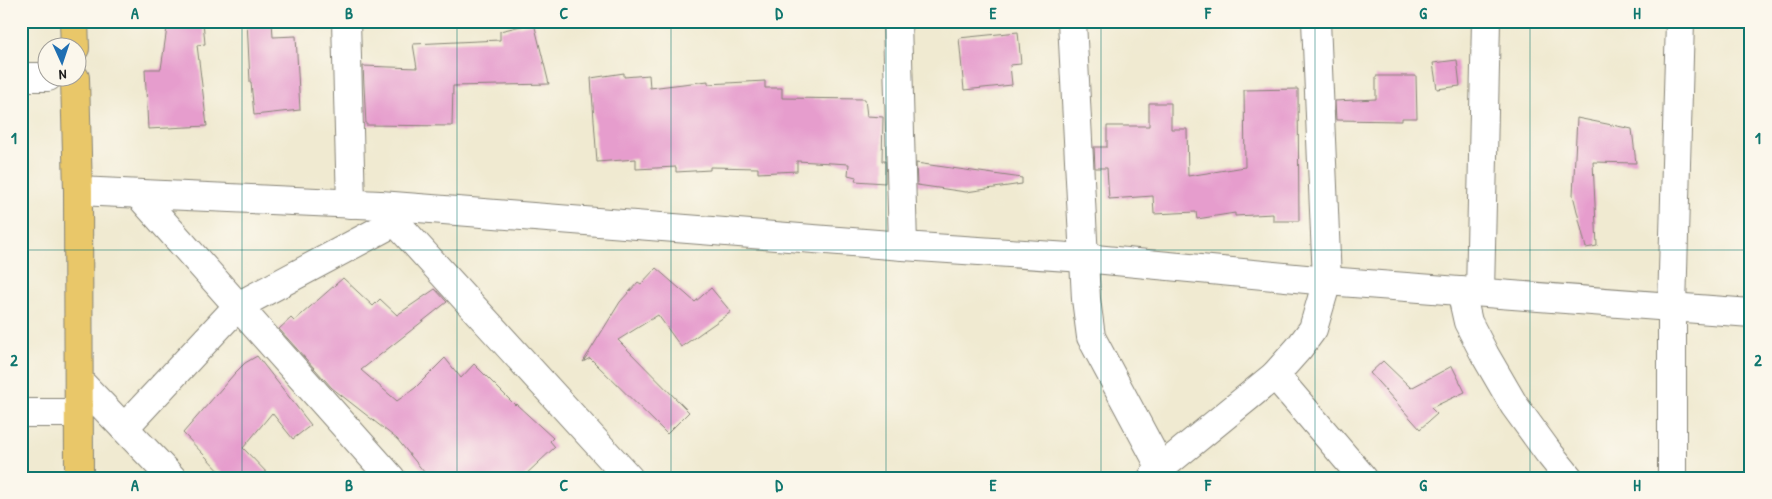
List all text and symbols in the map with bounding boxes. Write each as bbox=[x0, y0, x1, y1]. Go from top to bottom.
text: A bbox=[131, 2, 139, 24]
text: B bbox=[345, 2, 353, 24]
text: C bbox=[560, 2, 569, 24]
text: D bbox=[775, 2, 783, 24]
text: E bbox=[989, 2, 997, 24]
text: F bbox=[1204, 2, 1212, 24]
text: G bbox=[1419, 2, 1427, 24]
text: H bbox=[1633, 2, 1641, 24]
north arrow bbox=[38, 38, 88, 88]
text: N bbox=[58, 66, 67, 85]
text: 1 bbox=[11, 127, 17, 149]
text: 1 bbox=[1755, 127, 1761, 149]
text: 2 bbox=[10, 349, 18, 371]
text: 2 bbox=[1754, 349, 1762, 371]
text: A bbox=[131, 474, 139, 496]
text: B bbox=[345, 474, 353, 496]
text: C bbox=[560, 474, 569, 496]
text: D bbox=[775, 474, 783, 496]
text: E bbox=[989, 474, 997, 496]
text: F bbox=[1204, 474, 1212, 496]
text: G bbox=[1419, 474, 1427, 496]
text: H bbox=[1633, 474, 1641, 496]

